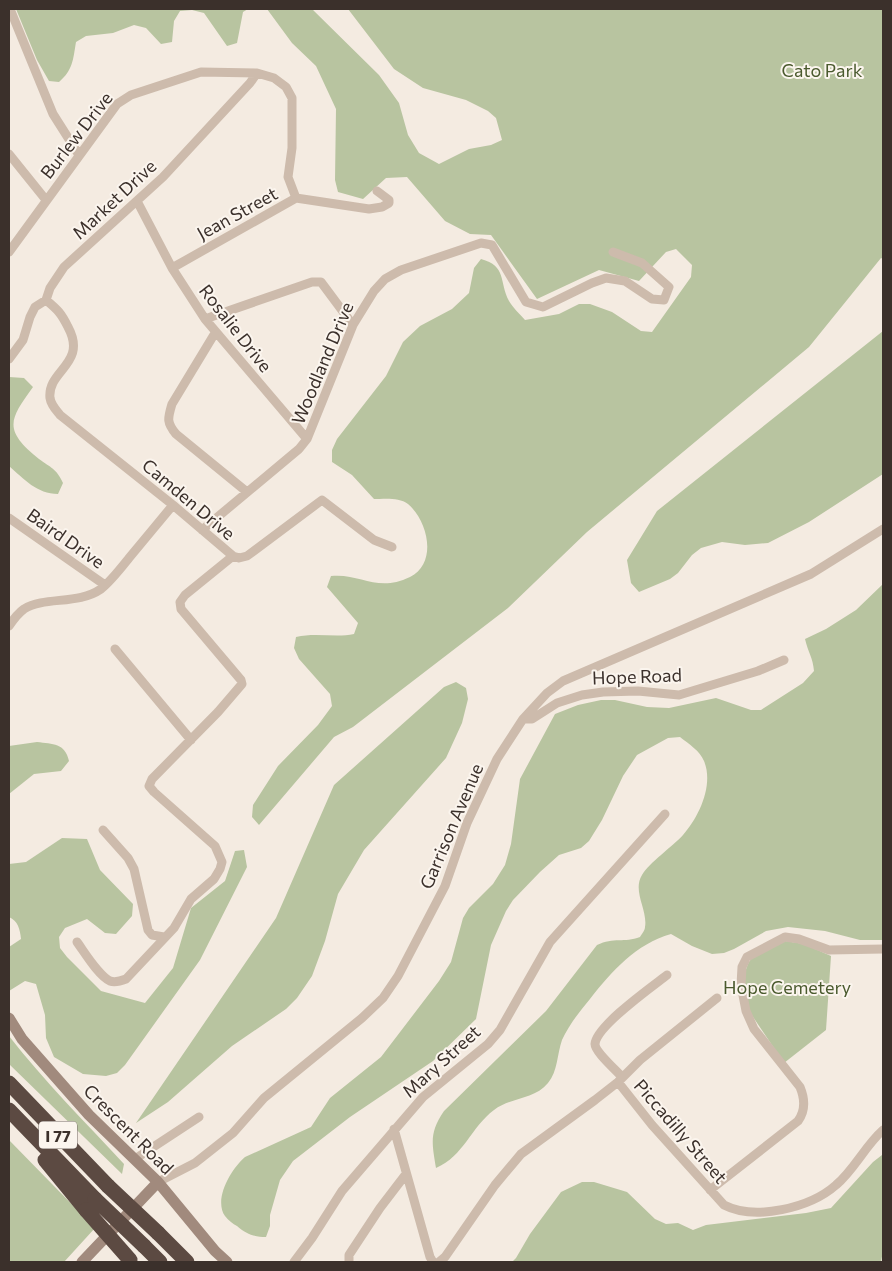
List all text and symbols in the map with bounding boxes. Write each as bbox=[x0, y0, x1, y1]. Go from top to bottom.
park label: Cato Park bbox=[782, 59, 863, 81]
street label: Burlew Drive bbox=[35, 87, 117, 183]
street label: Market Drive bbox=[67, 155, 161, 243]
street label: Jean Street bbox=[193, 182, 281, 244]
street label: Rosalie Drive bbox=[195, 280, 277, 376]
street label: Woodland Drive bbox=[286, 299, 358, 427]
street label: Camden Drive bbox=[138, 454, 240, 544]
street label: Baird Drive bbox=[23, 503, 109, 573]
street label: Hope Road bbox=[592, 663, 682, 689]
street label: Garrison Avenue bbox=[415, 760, 487, 892]
park label: Hope Cemetery bbox=[723, 976, 851, 998]
street label: Mary Street bbox=[397, 1020, 485, 1102]
street label: Piccadilly Street bbox=[630, 1074, 732, 1188]
street label: Crescent Road bbox=[79, 1079, 179, 1179]
road number: I 77 bbox=[39, 1122, 77, 1148]

